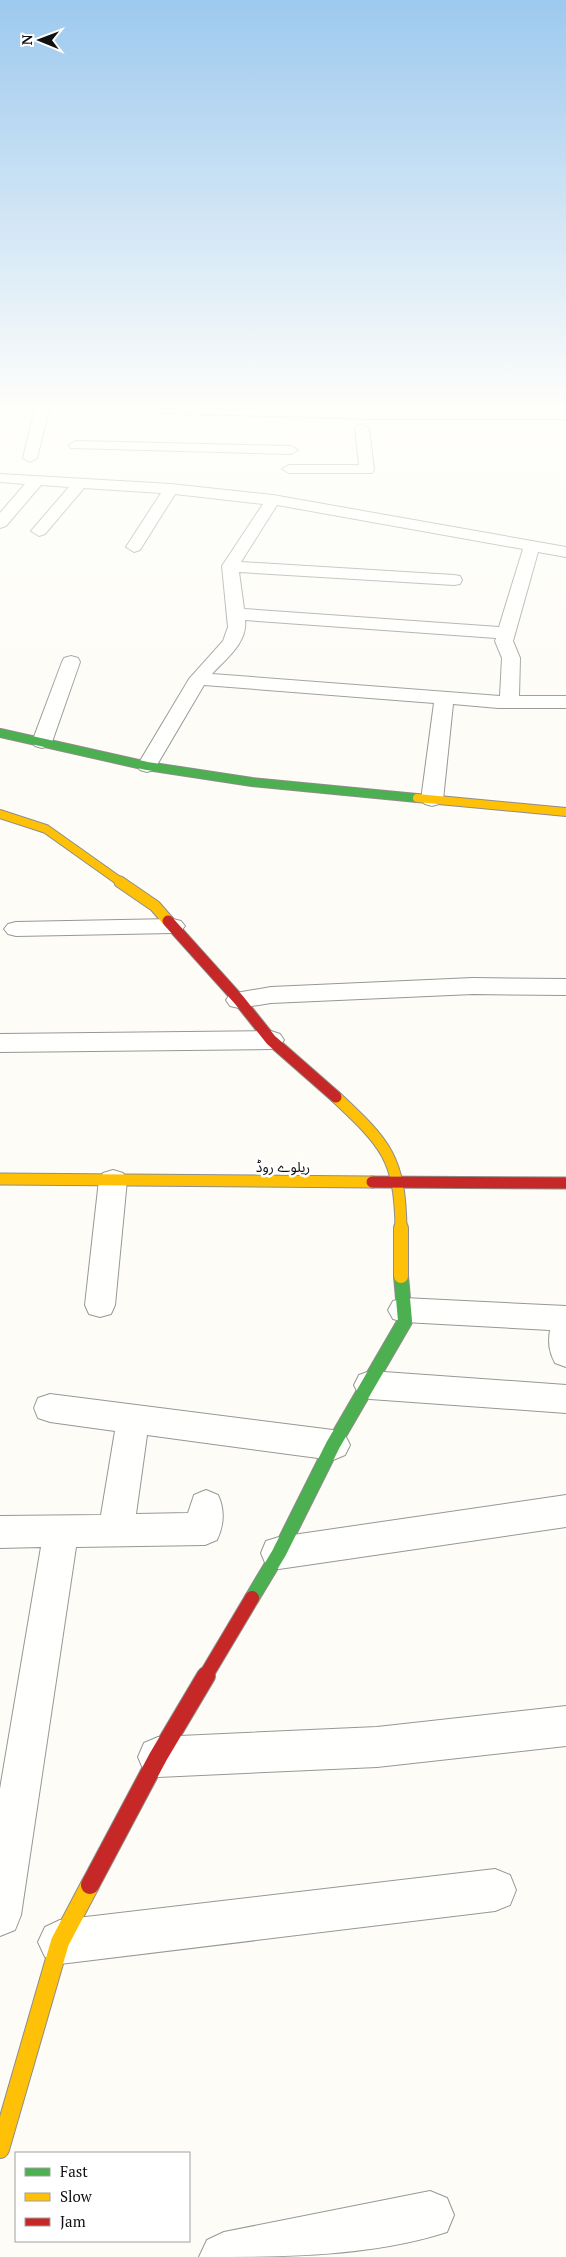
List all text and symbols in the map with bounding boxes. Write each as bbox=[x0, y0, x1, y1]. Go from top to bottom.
north arrow bbox=[15, 15, 65, 65]
text: N bbox=[17, 34, 36, 45]
street label: ریلوے روڈ bbox=[256, 1157, 310, 1176]
legend bbox=[15, 2152, 190, 2242]
text: Fast bbox=[60, 2161, 88, 2181]
text: Slow bbox=[60, 2186, 93, 2206]
text: Jam bbox=[60, 2211, 86, 2231]

